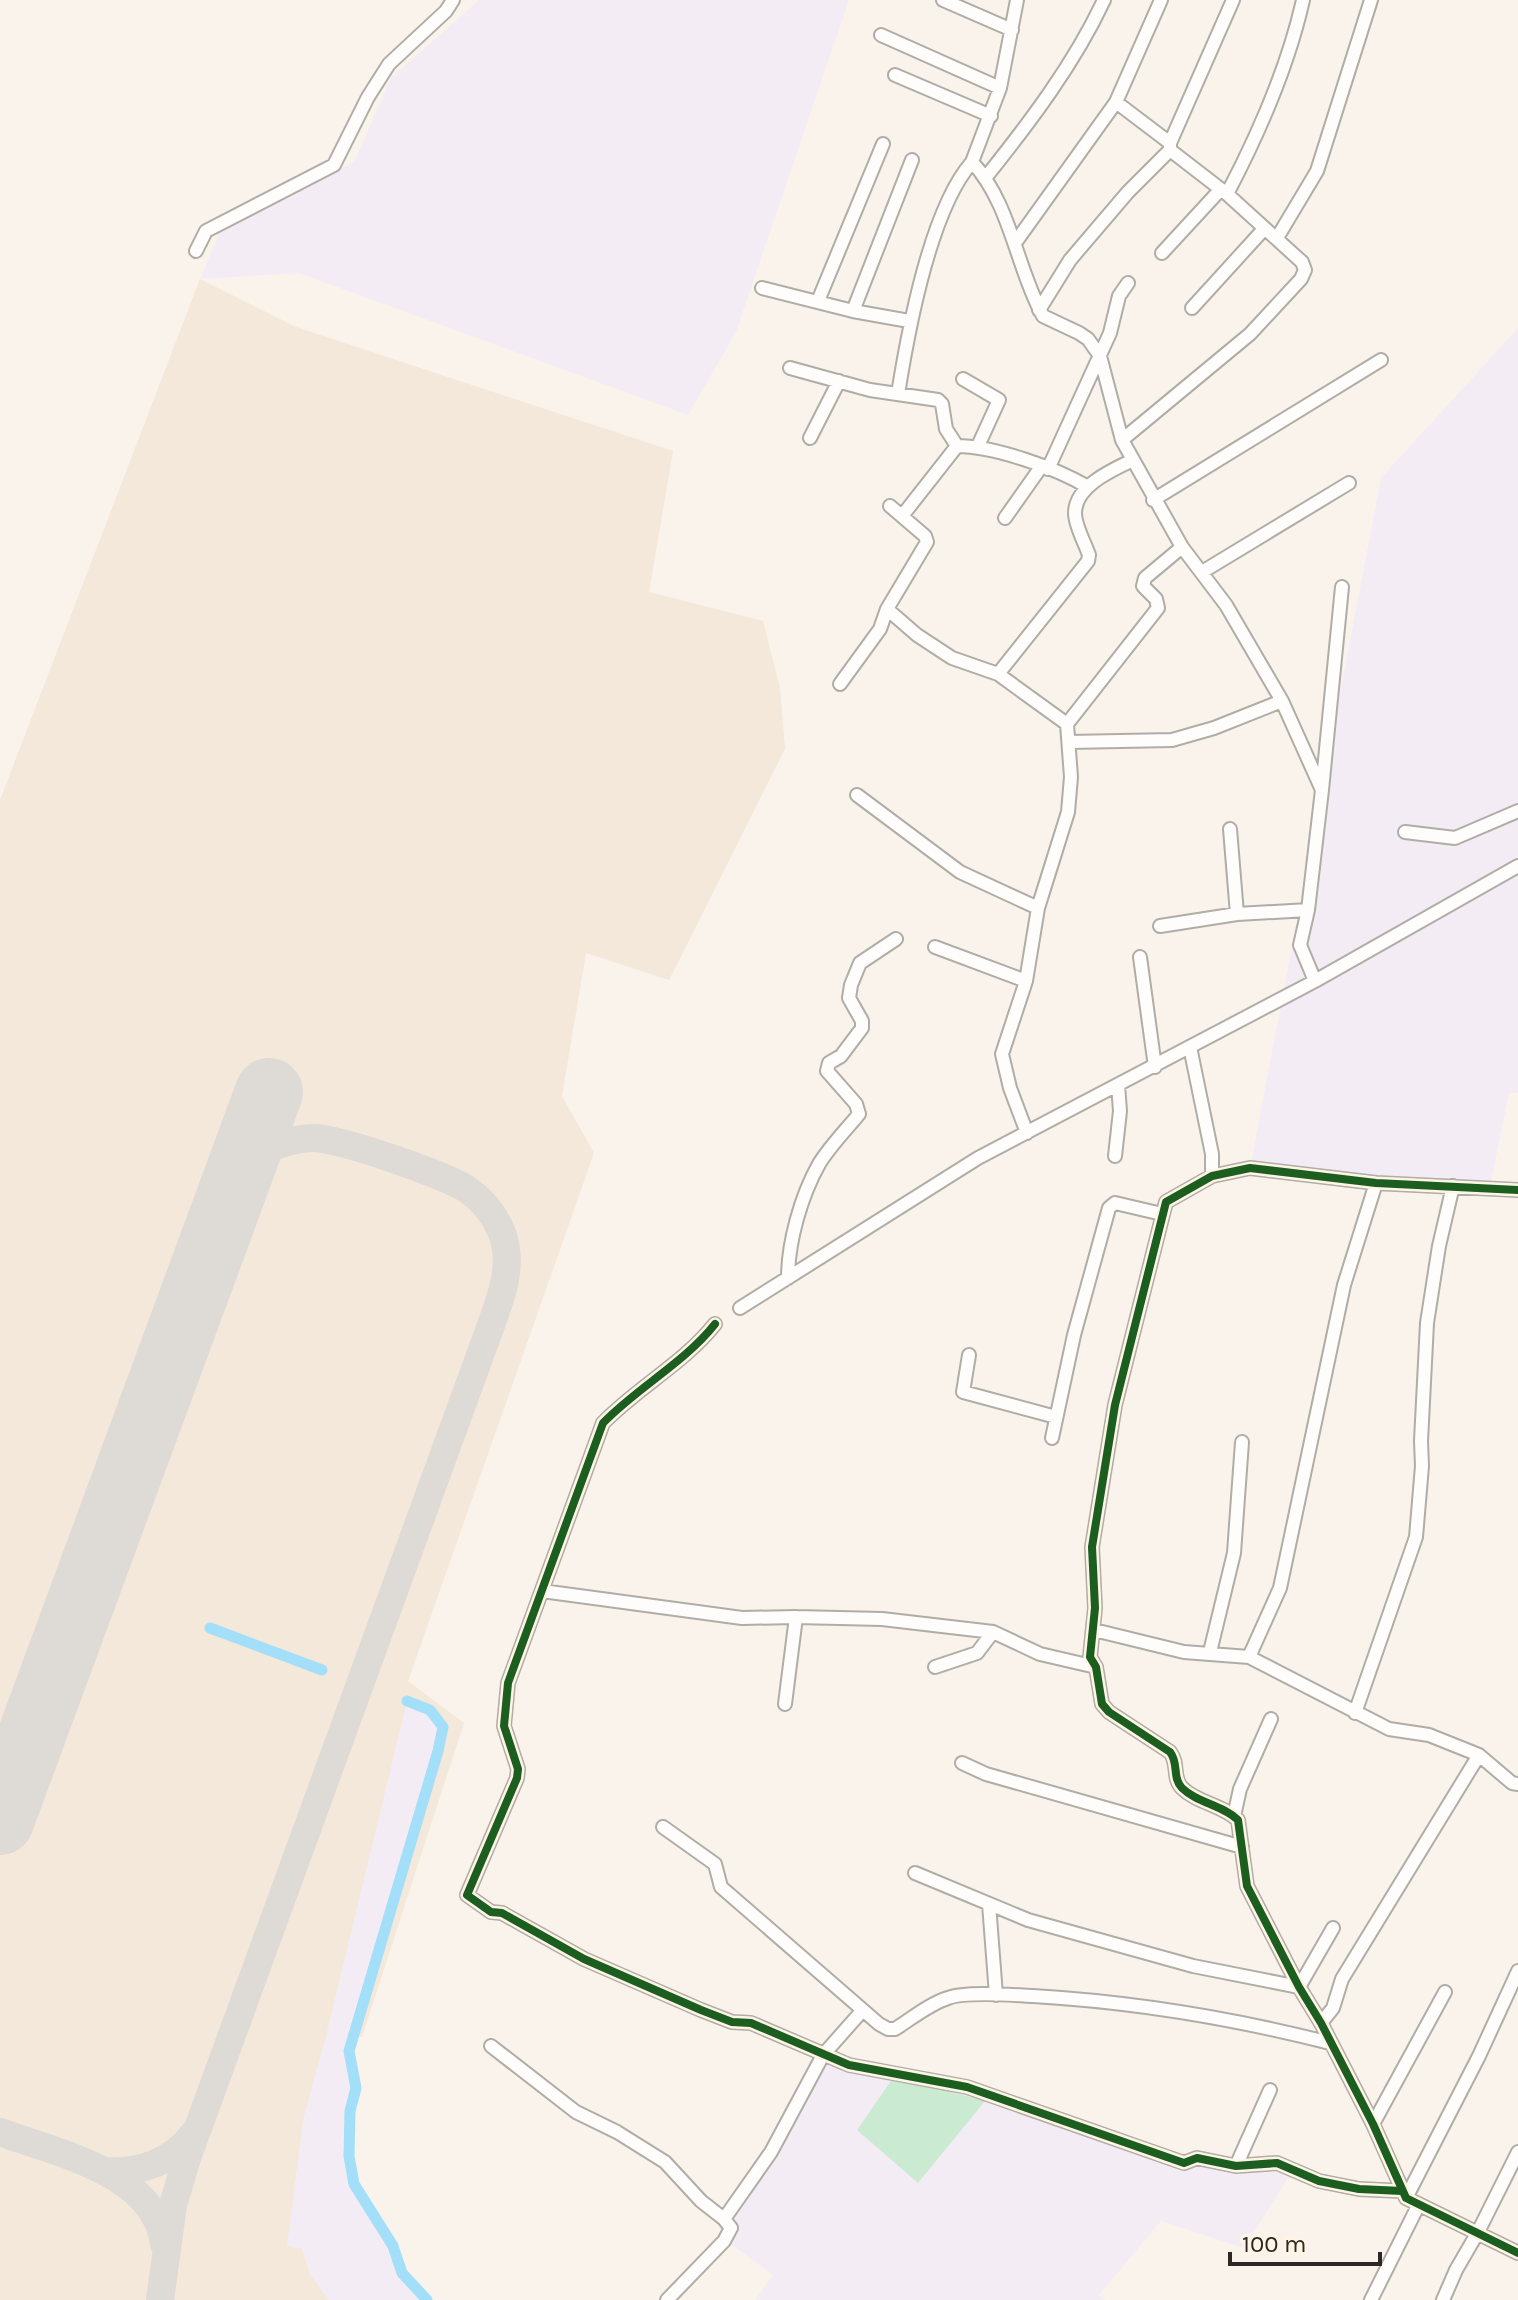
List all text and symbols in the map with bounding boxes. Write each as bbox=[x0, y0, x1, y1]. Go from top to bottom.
scale bar bbox=[1230, 2216, 1380, 2266]
text: 100 m bbox=[1242, 2230, 1307, 2258]

